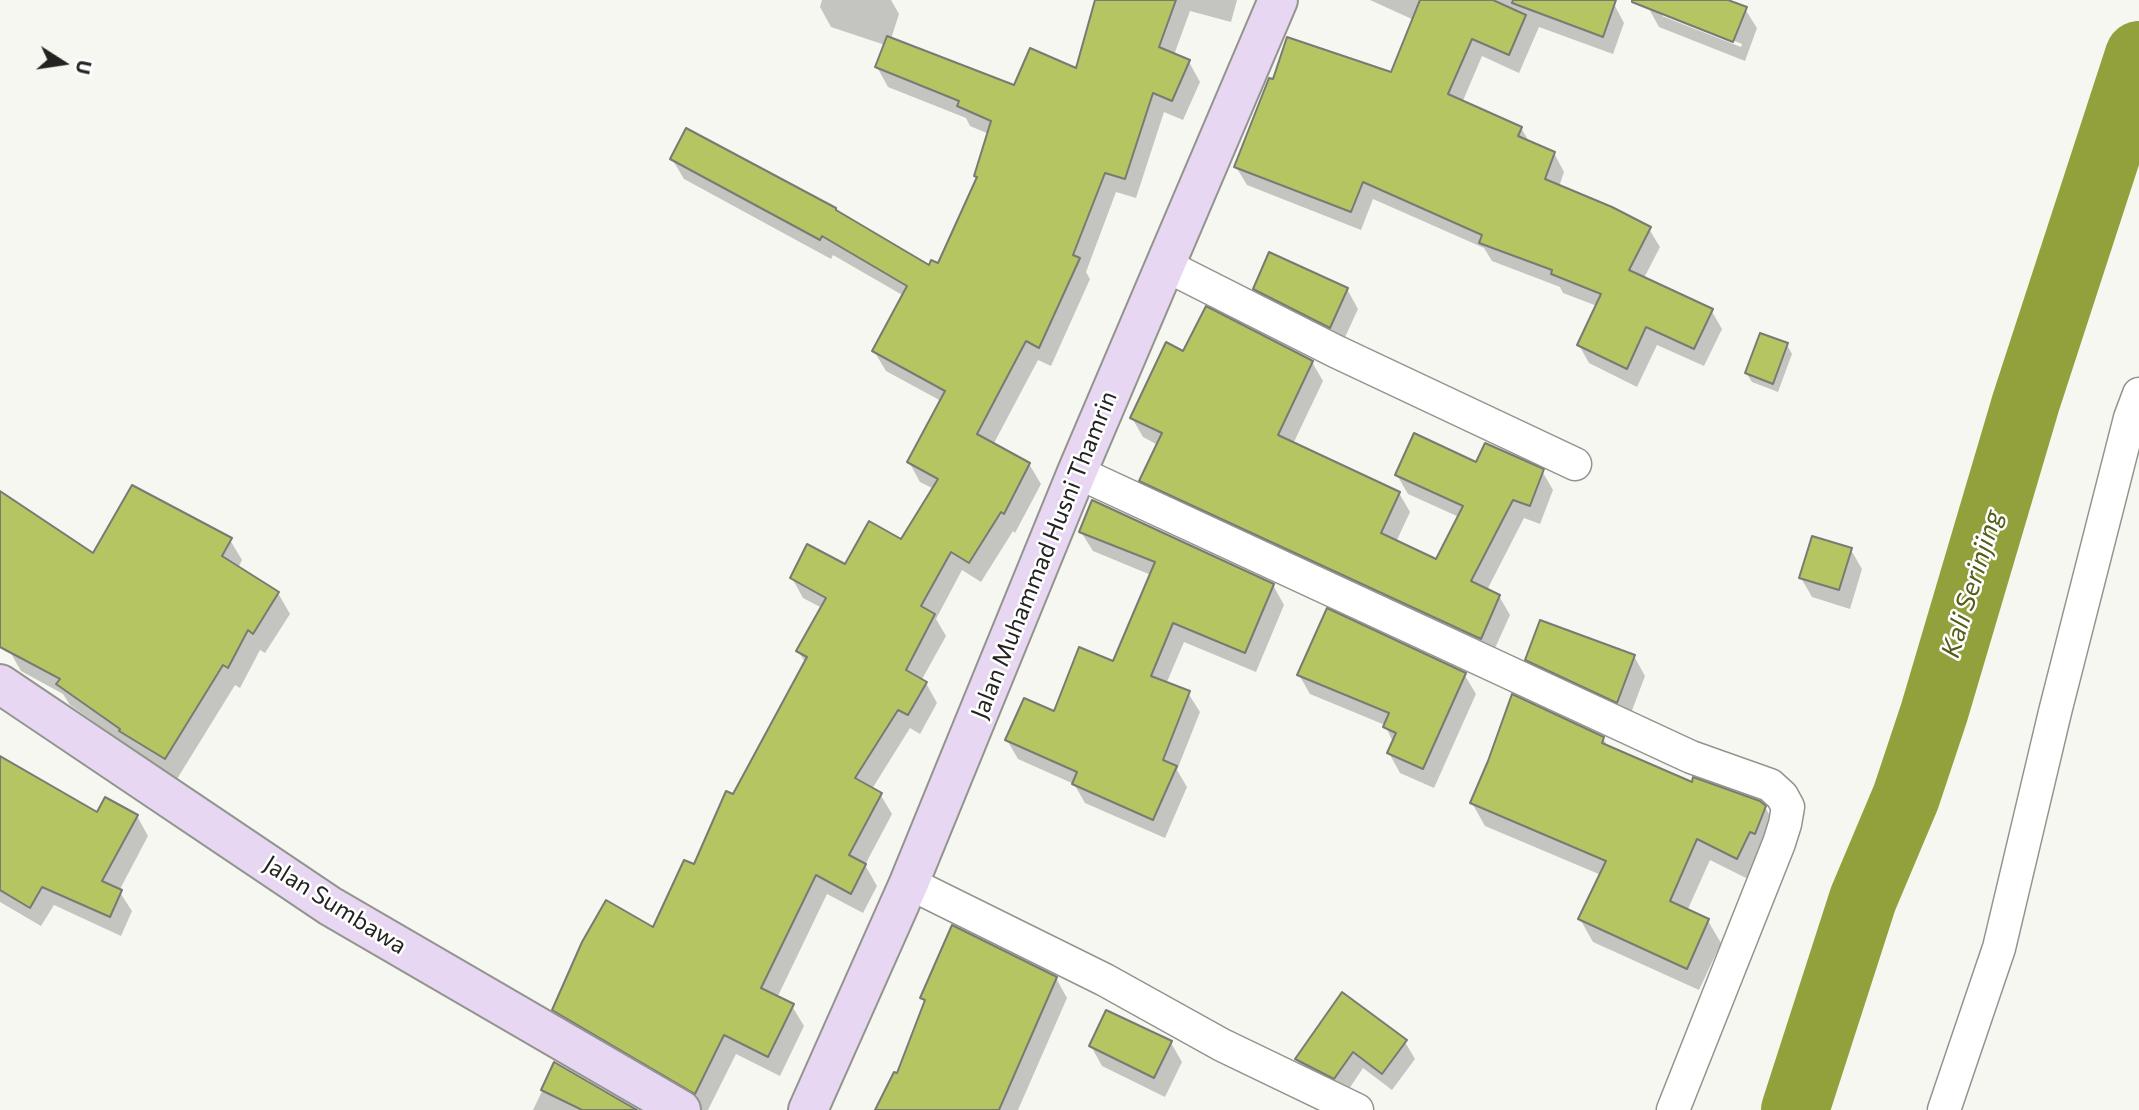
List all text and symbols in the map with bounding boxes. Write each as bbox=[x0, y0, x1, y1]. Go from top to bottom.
north arrow bbox=[28, 28, 98, 98]
text: U bbox=[71, 58, 97, 77]
street label: Jalan Muhammad Husni Thamrin bbox=[965, 387, 1123, 723]
water label: Kali Serinjing bbox=[1935, 507, 2009, 661]
street label: Jalan Sumbawa bbox=[258, 850, 412, 960]

